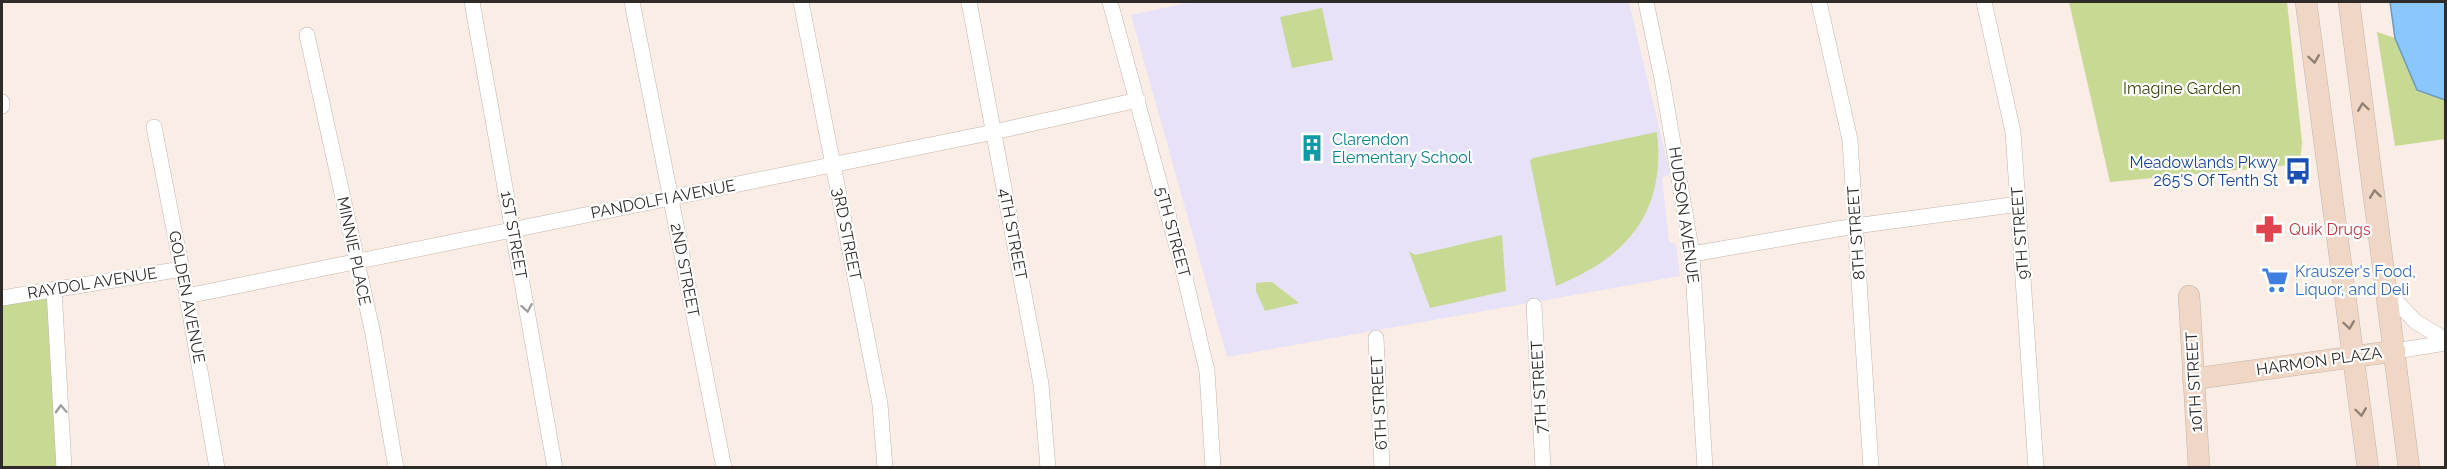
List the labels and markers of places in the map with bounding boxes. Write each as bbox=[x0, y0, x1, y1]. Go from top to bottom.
place label: Clarendon Elementary School bbox=[1332, 130, 1473, 167]
building icon: Clarendon Elementary School bbox=[1297, 133, 1327, 163]
place label: Meadowlands Pkwy 265'S Of Tenth St bbox=[2130, 153, 2279, 190]
bus stop icon: Meadowlands Pkwy 265'S Of Tenth St bbox=[2283, 156, 2313, 186]
pharmacy icon: Quik Drugs bbox=[2254, 214, 2284, 244]
place label: Quik Drugs bbox=[2289, 220, 2371, 239]
place label: Krauszer's Food, Liquor, and Deli bbox=[2295, 262, 2416, 299]
supermarket icon: Krauszer's Food, Liquor, and Deli bbox=[2260, 265, 2290, 295]

